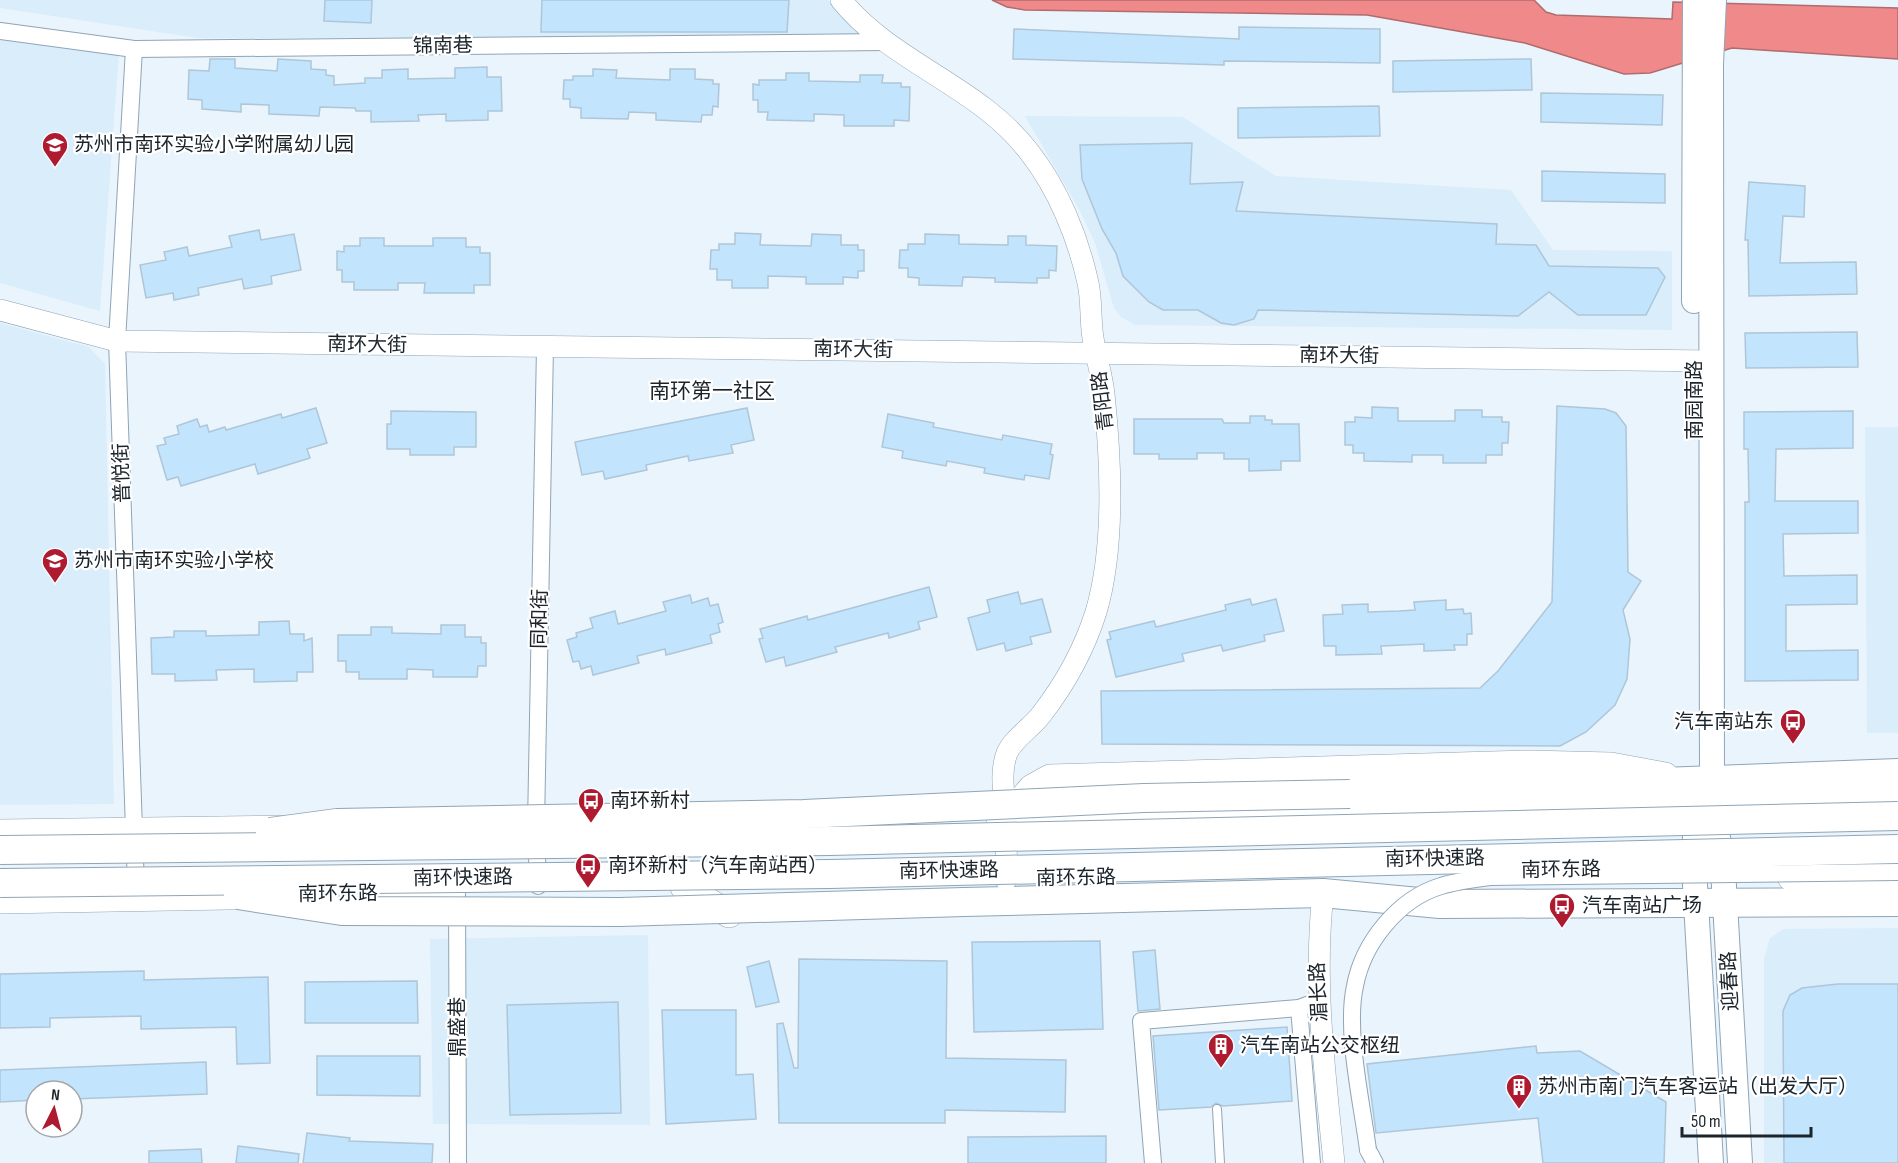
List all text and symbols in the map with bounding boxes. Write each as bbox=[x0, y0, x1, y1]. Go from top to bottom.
street label: 锦南巷 bbox=[413, 33, 473, 59]
school or university icon: 苏州市南环实验小学附属幼儿园 bbox=[40, 130, 70, 168]
place label: 苏州市南环实验小学附属幼儿园 bbox=[74, 133, 354, 157]
street label: 南环大街 bbox=[327, 332, 407, 358]
street label: 南环大街 bbox=[813, 337, 893, 363]
street label: 南环大街 bbox=[1299, 343, 1379, 369]
street label: 南园南路 bbox=[1683, 360, 1707, 440]
street label: 青阳路 bbox=[1087, 370, 1119, 432]
district label: 南环第一社区 bbox=[649, 379, 775, 404]
street label: 普悦街 bbox=[109, 443, 135, 503]
school or university icon: 苏州市南环实验小学校 bbox=[40, 546, 70, 584]
place label: 苏州市南环实验小学校 bbox=[74, 549, 274, 573]
street label: 同和街 bbox=[527, 589, 553, 649]
bus stop icon: 汽车南站东 bbox=[1778, 707, 1808, 745]
place label: 汽车南站东 bbox=[1674, 710, 1774, 734]
bus stop icon: 南环新村 bbox=[576, 786, 606, 824]
place label: 南环新村 bbox=[610, 789, 690, 813]
street label: 南环快速路 bbox=[1385, 846, 1485, 872]
bus stop icon: 南环新村（汽车南站西） bbox=[573, 851, 603, 889]
place label: 南环新村（汽车南站西） bbox=[608, 854, 828, 878]
street label: 南环东路 bbox=[1521, 857, 1601, 883]
street label: 南环快速路 bbox=[899, 858, 999, 884]
street label: 南环快速路 bbox=[413, 865, 513, 891]
street label: 南环东路 bbox=[1036, 865, 1116, 891]
street label: 南环东路 bbox=[298, 881, 378, 907]
bus stop icon: 汽车南站广场 bbox=[1547, 891, 1577, 929]
place label: 汽车南站广场 bbox=[1582, 894, 1702, 918]
street label: 迎春路 bbox=[1716, 950, 1744, 1012]
street label: 湄长路 bbox=[1305, 961, 1333, 1023]
street label: 鼎盛巷 bbox=[446, 997, 470, 1057]
building icon: 汽车南站公交枢纽 bbox=[1206, 1031, 1236, 1069]
place label: 汽车南站公交枢纽 bbox=[1240, 1034, 1400, 1058]
building icon: 苏州市南门汽车客运站（出发大厅） bbox=[1504, 1072, 1534, 1110]
place label: 苏州市南门汽车客运站（出发大厅） bbox=[1538, 1075, 1858, 1099]
north arrow bbox=[24, 1079, 84, 1139]
text: N bbox=[50, 1086, 61, 1105]
scale bar bbox=[1682, 1100, 1811, 1138]
text: 50 m bbox=[1691, 1111, 1721, 1132]

